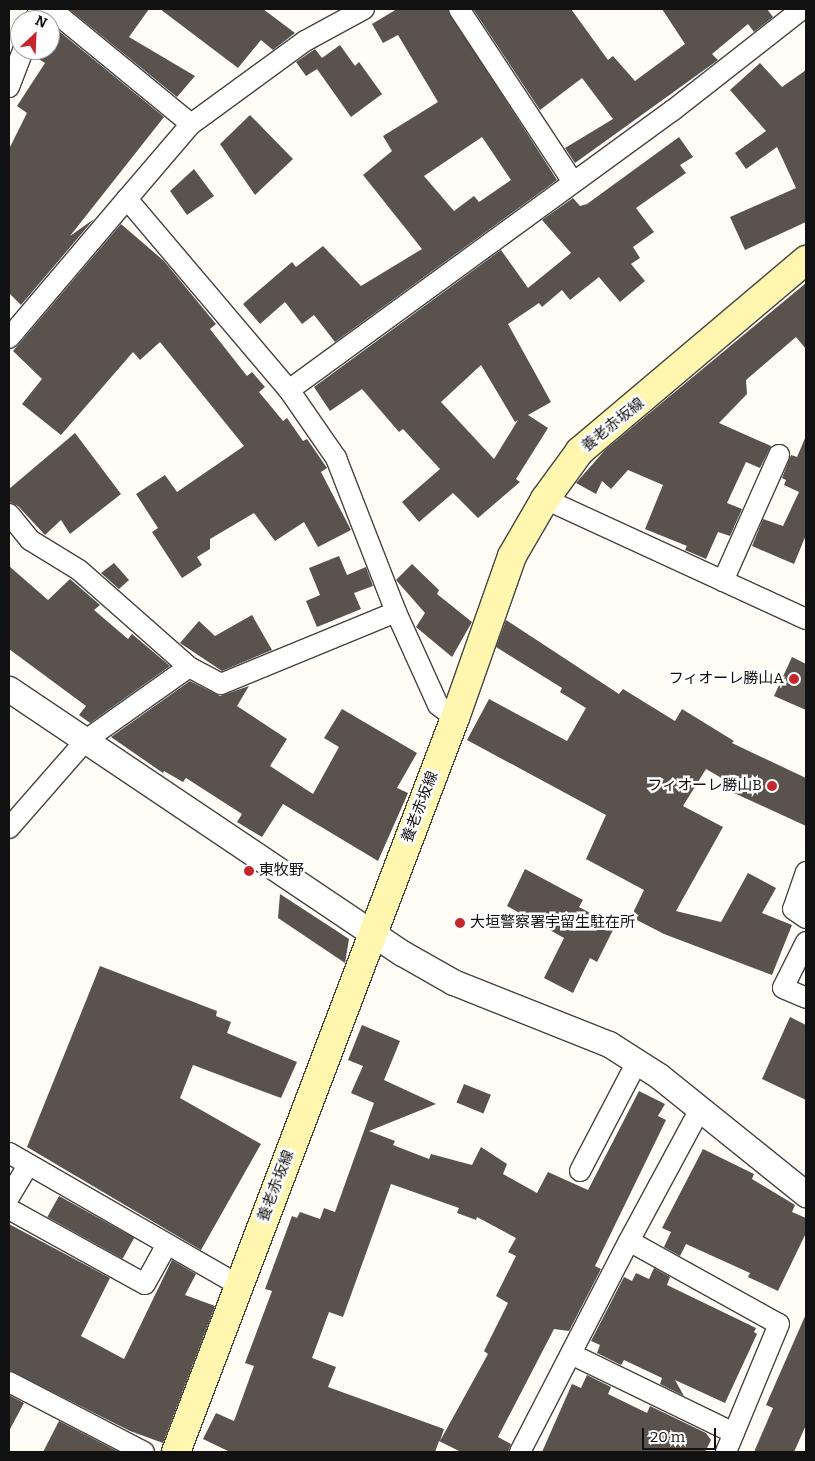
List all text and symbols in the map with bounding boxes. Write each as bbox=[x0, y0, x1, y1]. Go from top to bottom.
north arrow bbox=[10, 10, 60, 60]
text: N bbox=[33, 12, 50, 32]
street label: 養老赤坂線 bbox=[578, 394, 648, 456]
place label: フィオーレ勝山A bbox=[668, 670, 784, 688]
marker: フィオーレ勝山A bbox=[788, 673, 800, 685]
street label: 養老赤坂線 bbox=[398, 769, 442, 845]
place label: フィオーレ勝山B bbox=[647, 777, 762, 795]
marker: フィオーレ勝山B bbox=[766, 780, 778, 792]
place label: 東牧野 bbox=[259, 862, 304, 880]
marker: 東牧野 bbox=[243, 865, 255, 877]
place label: 大垣警察署宇留生駐在所 bbox=[470, 914, 635, 932]
marker: 大垣警察署宇留生駐在所 bbox=[454, 917, 466, 929]
street label: 養老赤坂線 bbox=[254, 1148, 298, 1224]
scale bar bbox=[645, 1418, 719, 1450]
text: 20 m bbox=[650, 1428, 685, 1446]

